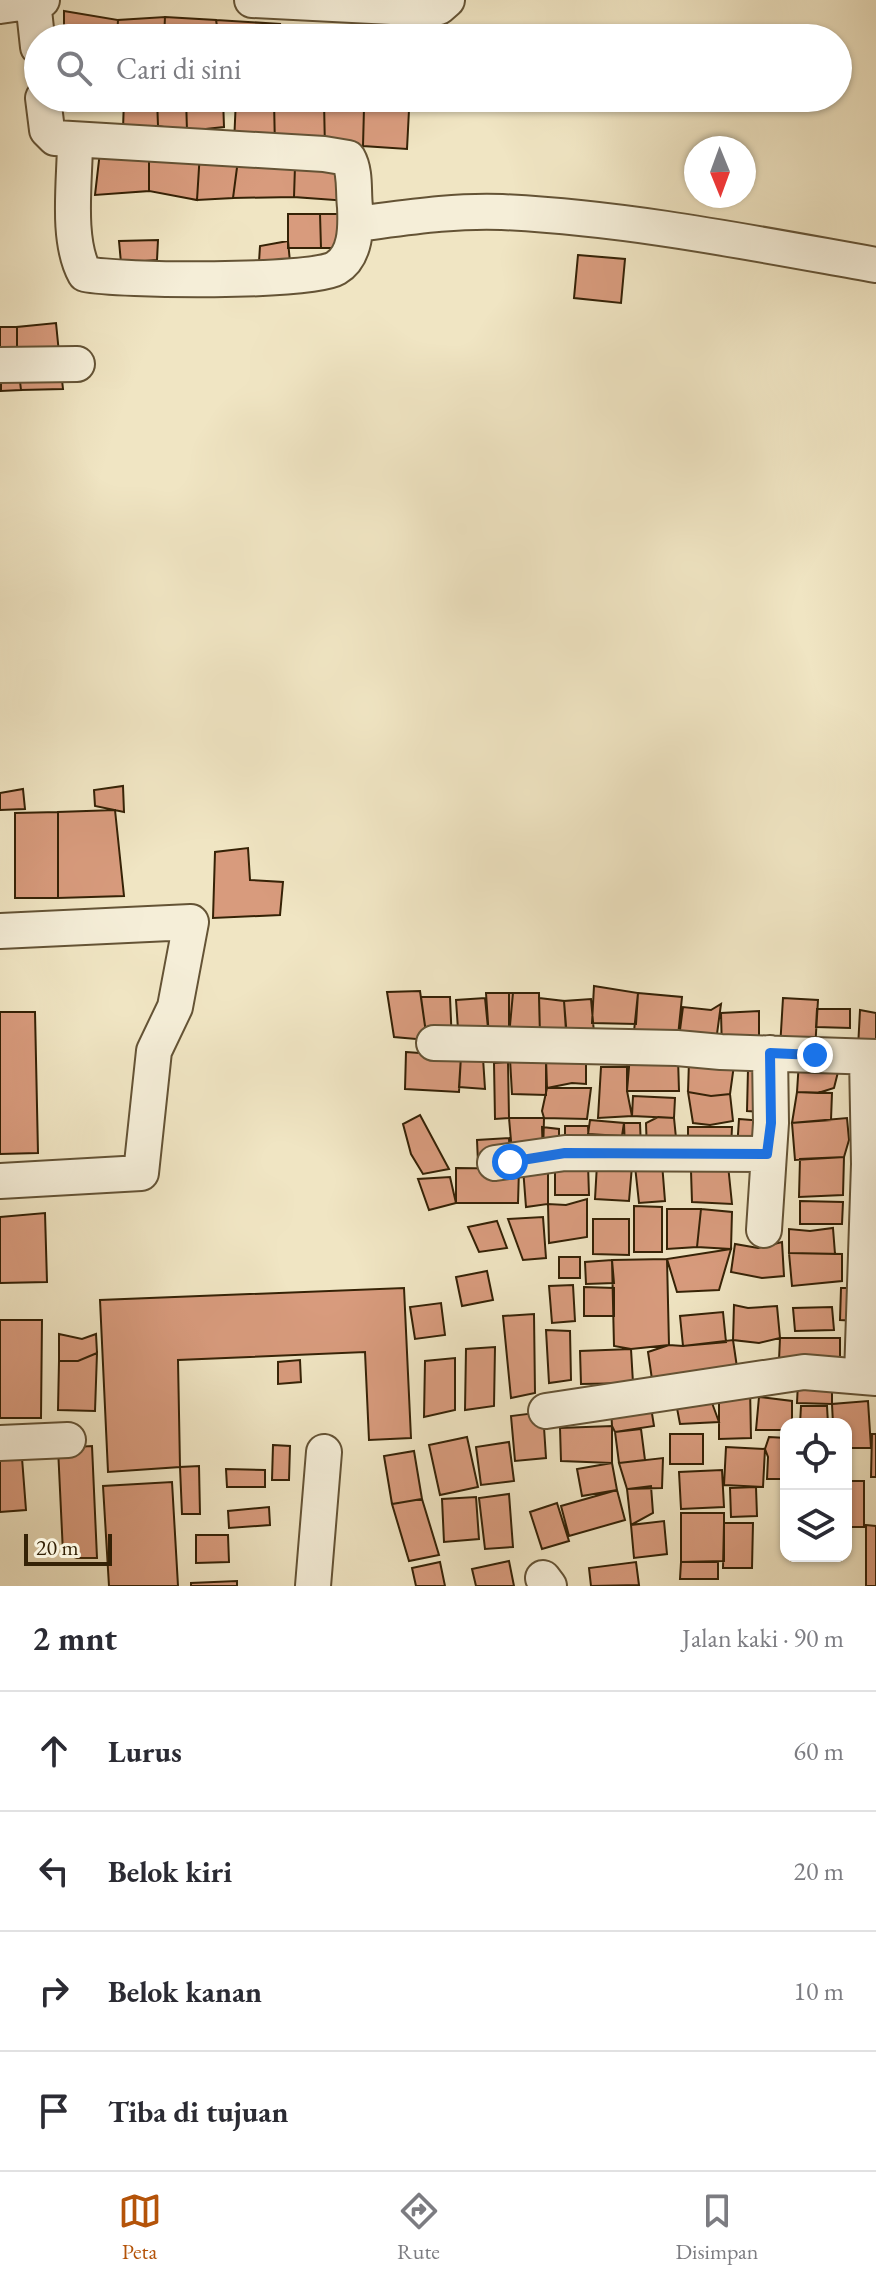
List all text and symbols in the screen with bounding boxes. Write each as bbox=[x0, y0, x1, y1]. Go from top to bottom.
search box bbox=[24, 24, 852, 112]
icon: search bbox=[52, 46, 96, 90]
text: Cari di sini bbox=[116, 49, 241, 88]
north arrow bbox=[684, 136, 756, 208]
route end bbox=[797, 1037, 833, 1073]
route start bbox=[492, 1144, 528, 1180]
map controls bbox=[780, 1418, 852, 1562]
button: locate bbox=[780, 1418, 852, 1490]
button: layers bbox=[780, 1490, 852, 1562]
scale bar bbox=[24, 1530, 112, 1566]
text: 20 m bbox=[36, 1533, 79, 1562]
text: 2 mnt bbox=[32, 1616, 117, 1660]
text: Jalan kaki · 90 m bbox=[682, 1621, 844, 1655]
icon: ahead bbox=[32, 1729, 76, 1773]
text: Lurus bbox=[108, 1732, 182, 1771]
text: 60 m bbox=[794, 1734, 844, 1768]
icon: left bbox=[32, 1849, 76, 1893]
text: Belok kiri bbox=[108, 1852, 232, 1891]
text: 20 m bbox=[794, 1854, 844, 1888]
icon: right bbox=[32, 1969, 76, 2013]
text: Belok kanan bbox=[108, 1972, 262, 2011]
text: 10 m bbox=[794, 1974, 844, 2008]
icon: arrive bbox=[32, 2089, 76, 2133]
text: Tiba di tujuan bbox=[108, 2092, 288, 2131]
tab: Peta bbox=[118, 2189, 162, 2266]
tab: Rute bbox=[397, 2189, 441, 2266]
tab: Disimpan bbox=[676, 2189, 758, 2266]

